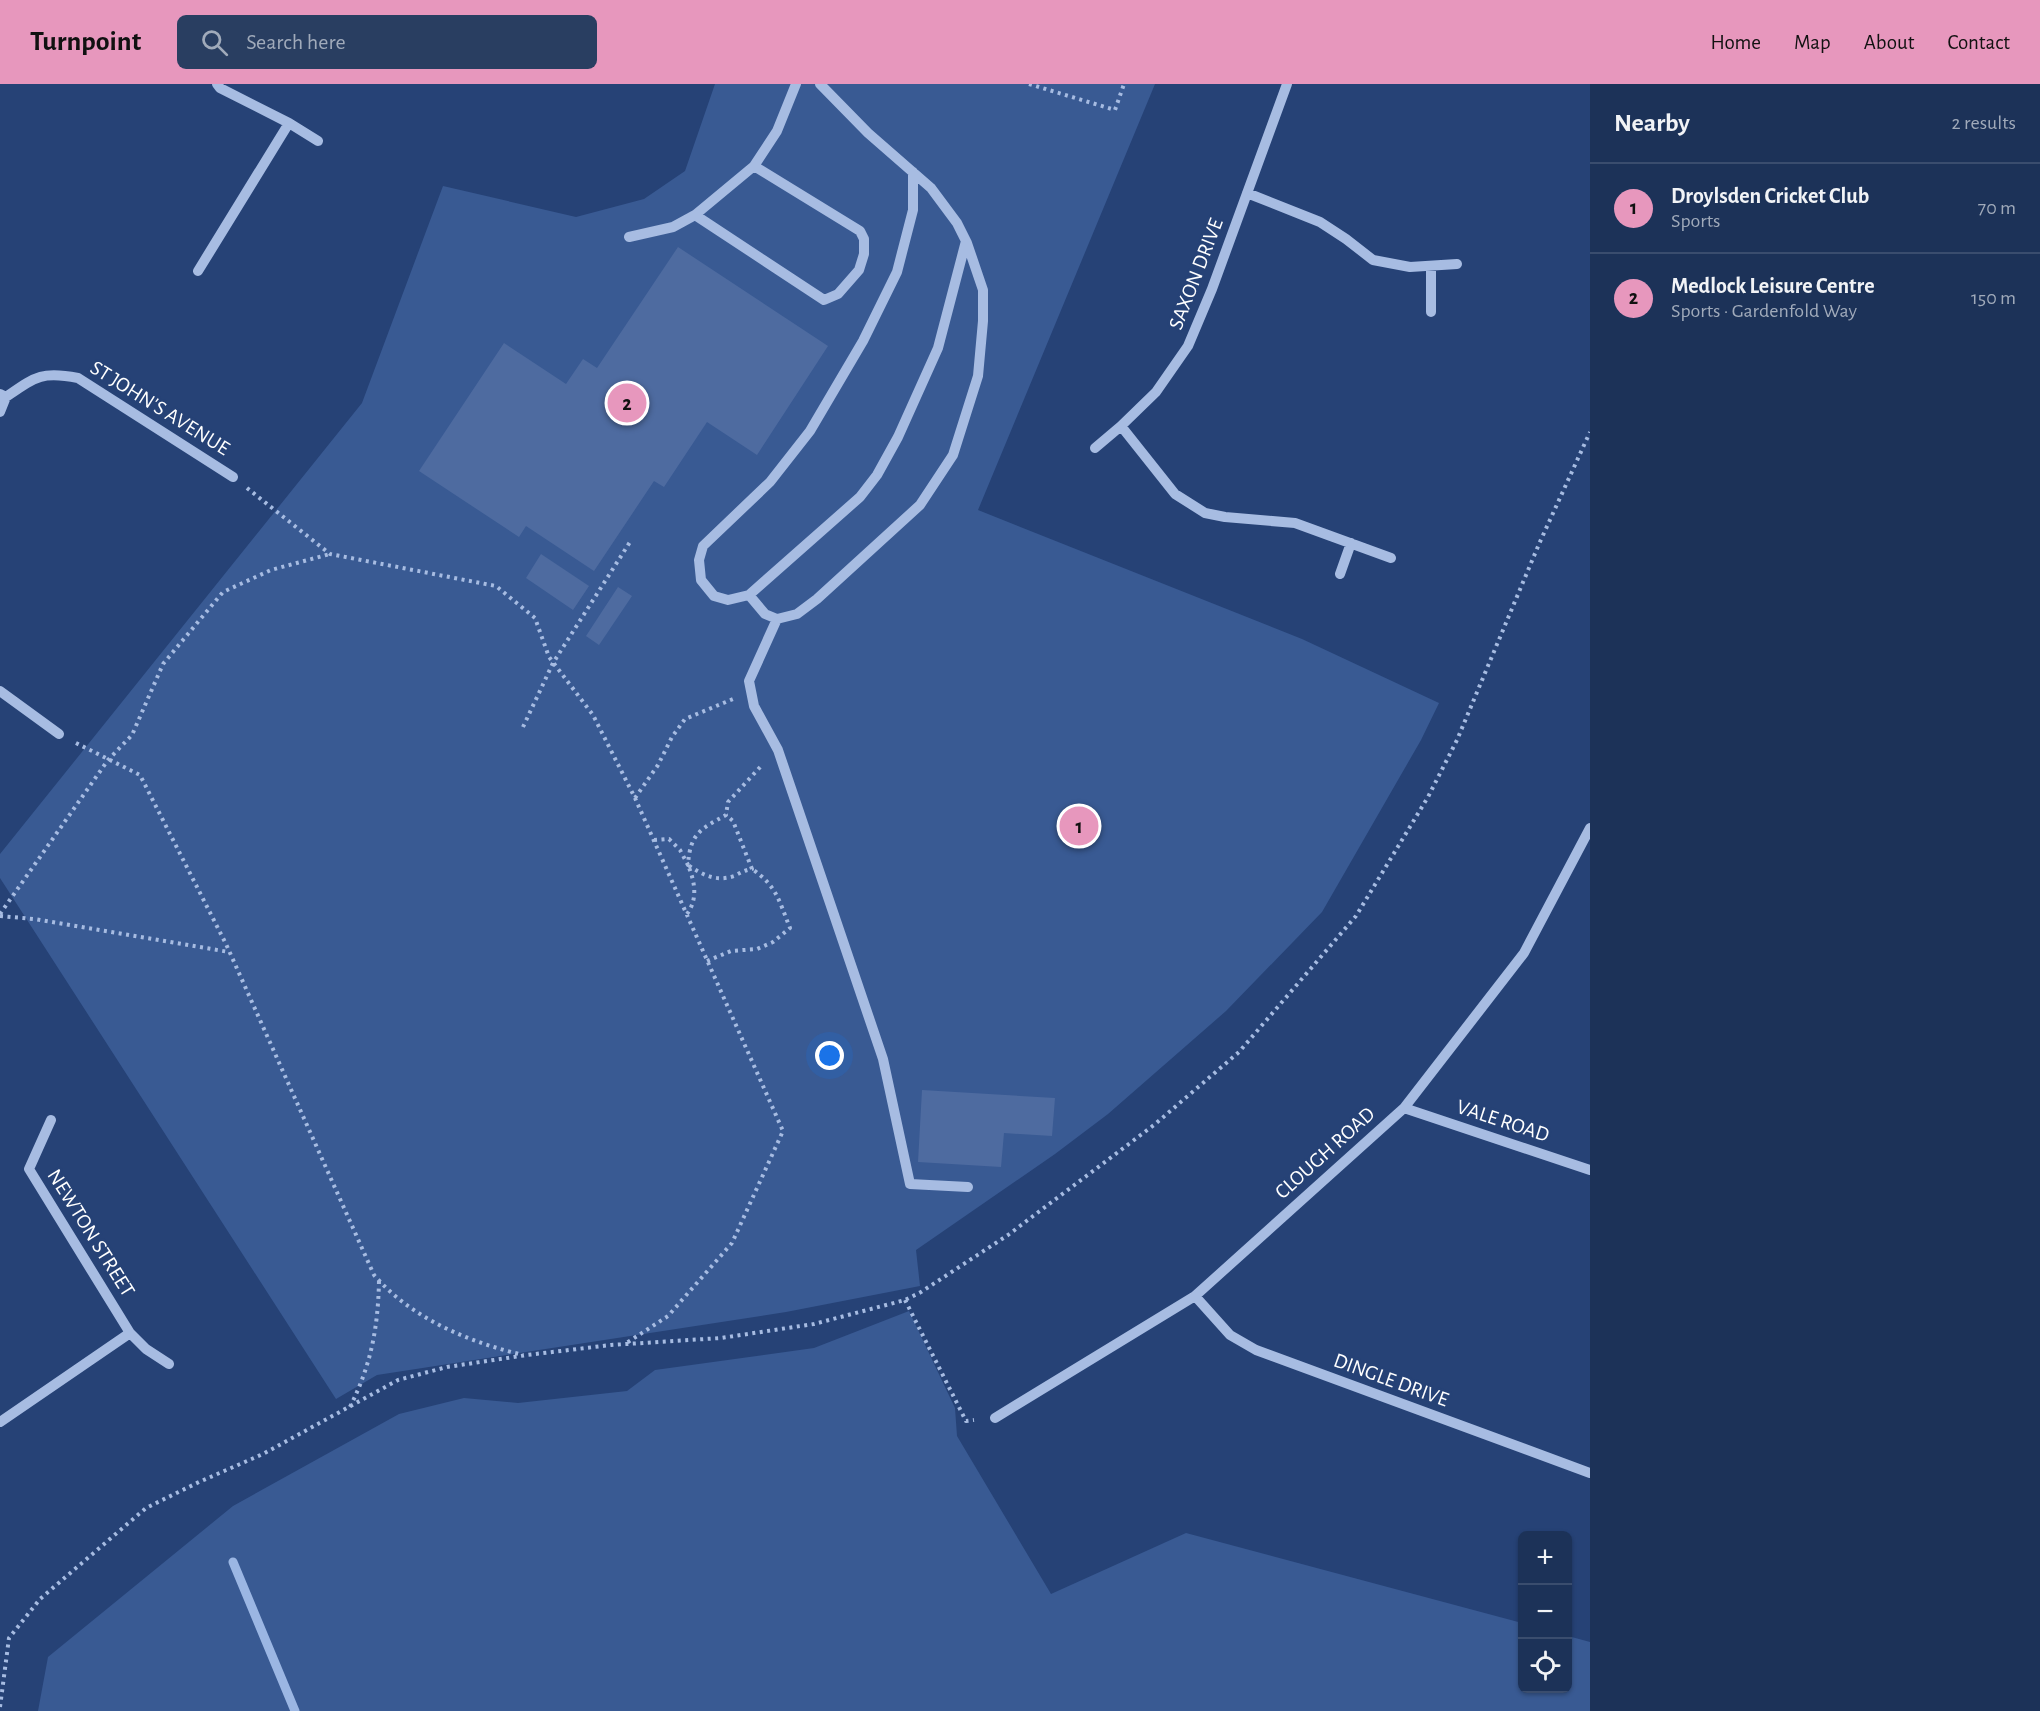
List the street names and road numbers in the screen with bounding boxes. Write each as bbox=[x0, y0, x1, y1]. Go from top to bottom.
street label: SAXON DRIVE bbox=[1165, 215, 1227, 333]
street label: ST JOHN'S AVENUE bbox=[87, 357, 233, 459]
street label: VALE ROAD bbox=[1454, 1096, 1552, 1146]
street label: CLOUGH ROAD bbox=[1271, 1103, 1379, 1203]
street label: NEWTON STREET bbox=[43, 1166, 139, 1300]
street label: DINGLE DRIVE bbox=[1331, 1350, 1451, 1410]

